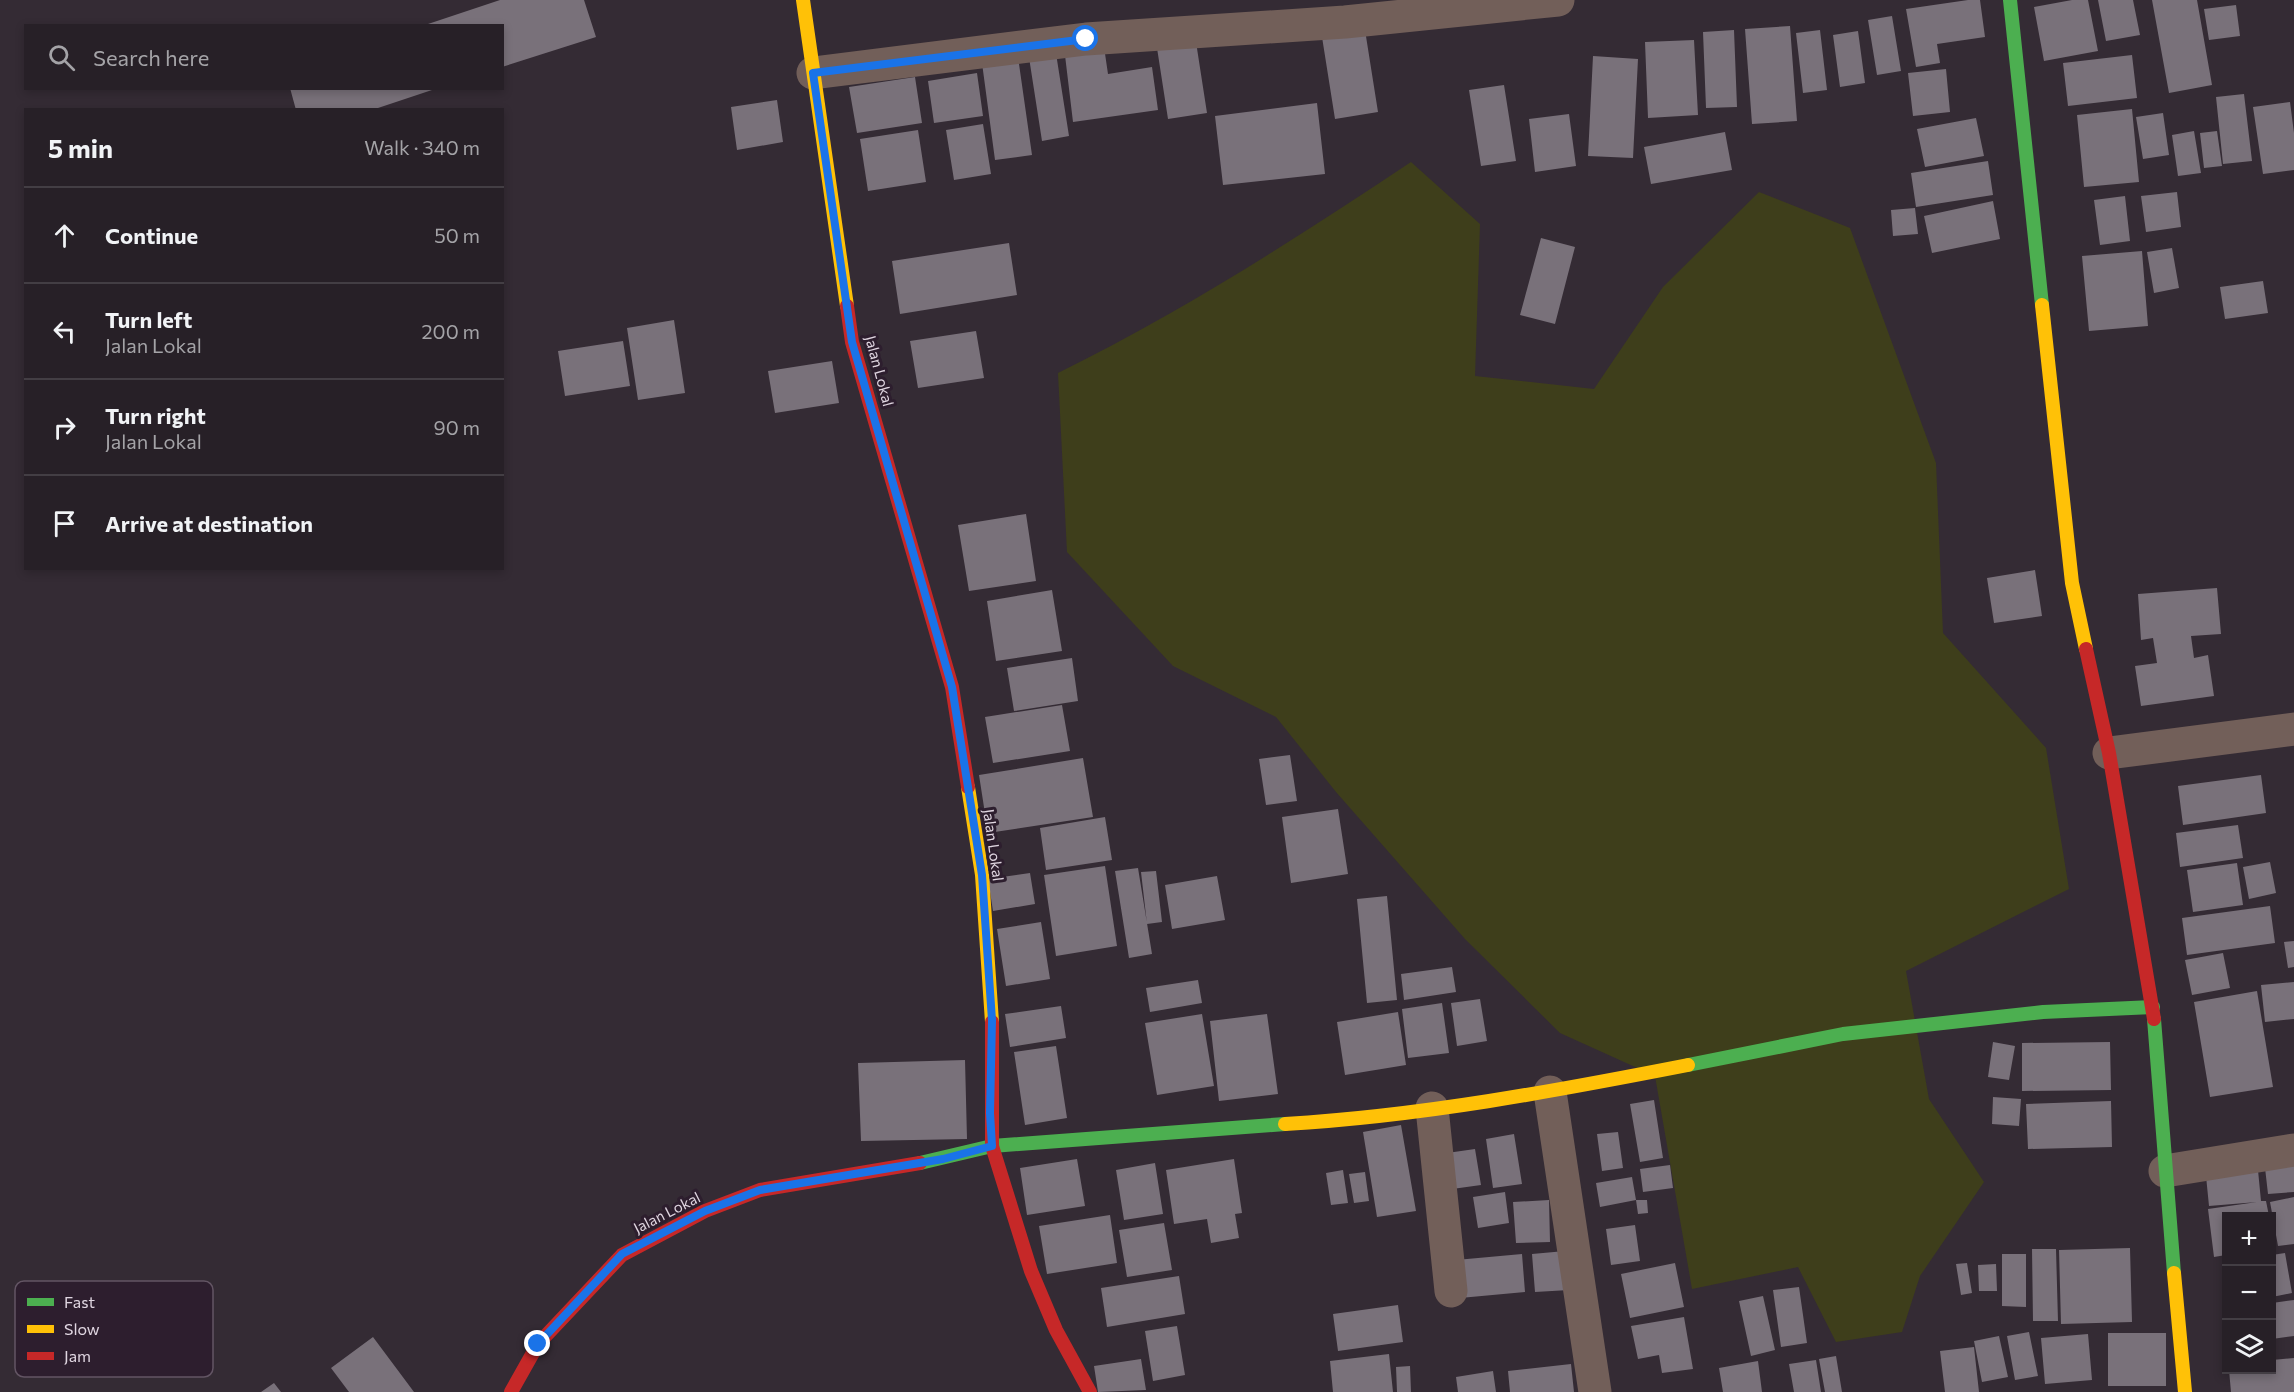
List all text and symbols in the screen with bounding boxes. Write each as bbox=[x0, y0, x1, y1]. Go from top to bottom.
search box bbox=[24, 24, 504, 90]
route start bbox=[1072, 25, 1098, 51]
icon: search bbox=[45, 41, 78, 74]
text: Search here bbox=[93, 44, 209, 71]
text: 5 min bbox=[48, 132, 113, 163]
text: Walk · 340 m bbox=[364, 135, 480, 159]
icon: ahead bbox=[48, 219, 81, 252]
text: Continue bbox=[105, 222, 198, 249]
text: 50 m bbox=[434, 223, 480, 247]
text: Turn left bbox=[105, 306, 192, 333]
icon: left bbox=[48, 315, 81, 348]
text: 200 m bbox=[422, 319, 480, 343]
text: Jalan Lokal bbox=[105, 333, 202, 357]
street label: Jalan Lokal bbox=[862, 333, 898, 408]
text: Turn right bbox=[105, 402, 206, 429]
icon: right bbox=[48, 411, 81, 444]
text: 90 m bbox=[434, 415, 480, 439]
text: Jalan Lokal bbox=[105, 429, 202, 453]
icon: arrive bbox=[48, 507, 81, 540]
text: Arrive at destination bbox=[105, 510, 313, 537]
street label: Jalan Lokal bbox=[980, 808, 1008, 882]
street label: Jalan Lokal bbox=[630, 1188, 703, 1237]
map controls bbox=[2222, 1212, 2276, 1374]
button: + bbox=[2222, 1212, 2276, 1266]
button: − bbox=[2222, 1266, 2276, 1320]
legend bbox=[15, 1281, 213, 1377]
text: Fast bbox=[64, 1292, 95, 1311]
text: Slow bbox=[64, 1319, 100, 1338]
button: layers bbox=[2222, 1320, 2276, 1374]
route end bbox=[524, 1330, 550, 1356]
text: Jam bbox=[64, 1346, 91, 1365]

